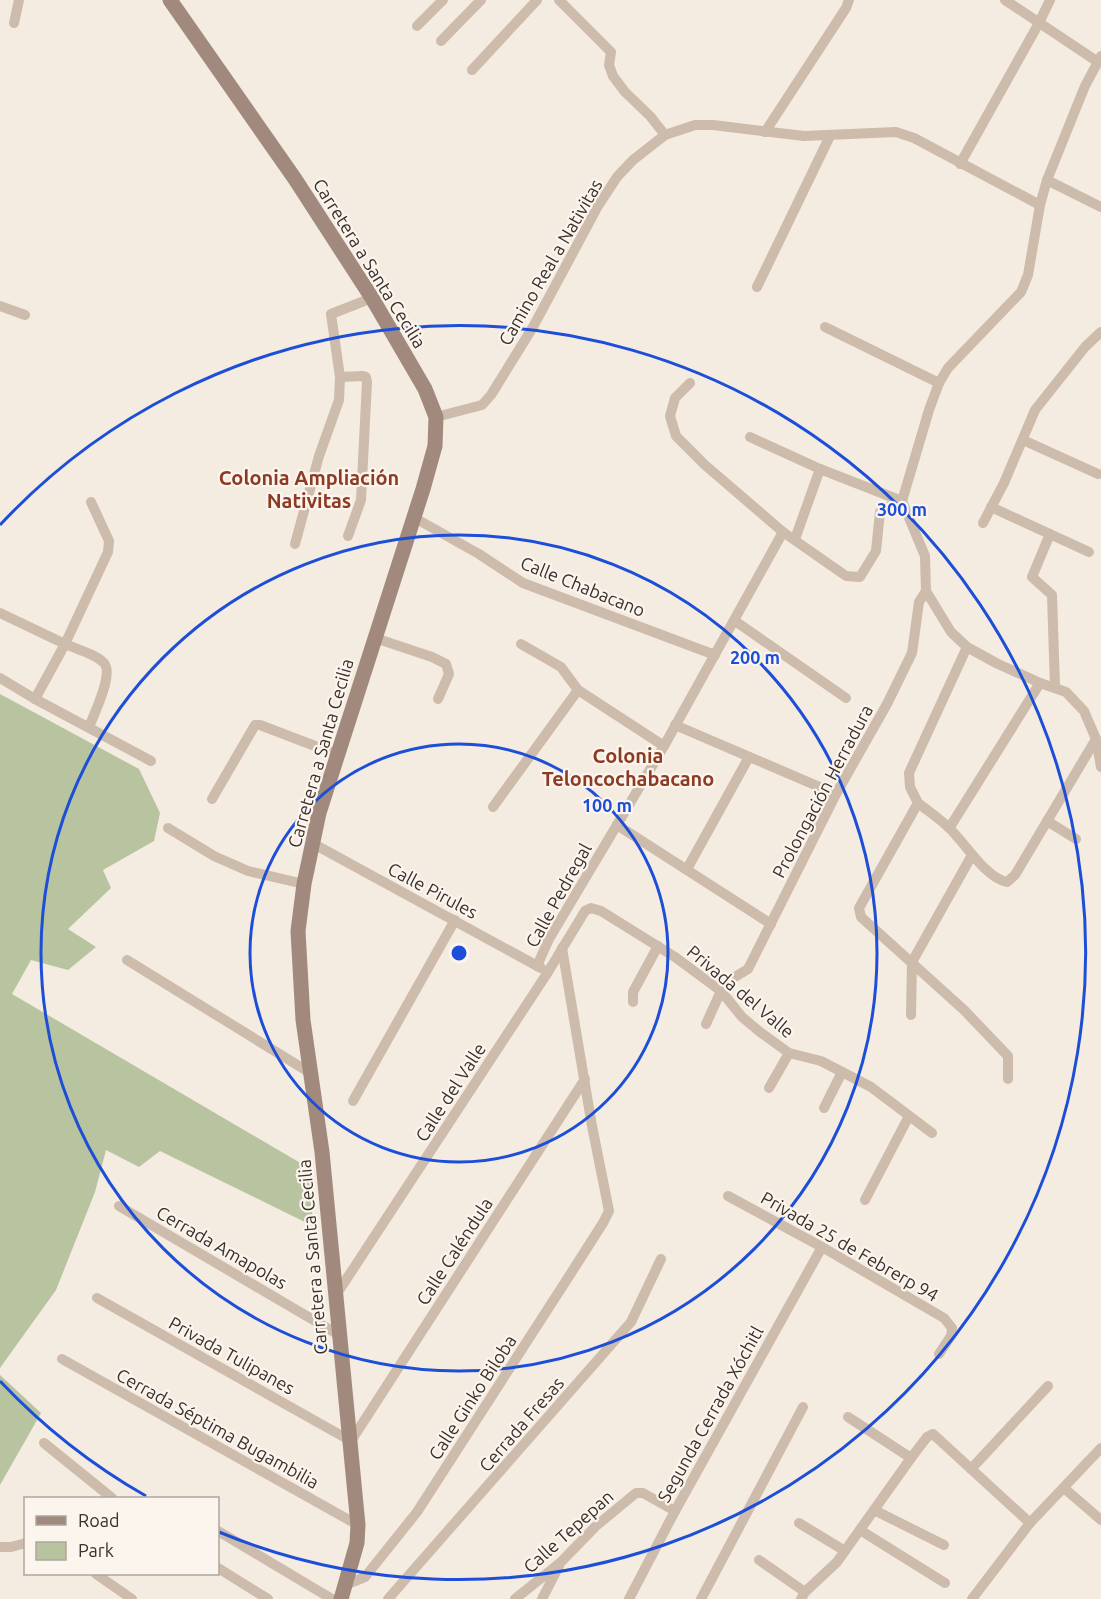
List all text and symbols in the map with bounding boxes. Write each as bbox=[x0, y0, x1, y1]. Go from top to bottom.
street label: Carretera a Santa Cecilia bbox=[310, 175, 430, 351]
street label: Camino Real a Nativitas bbox=[494, 175, 606, 349]
district label: Colonia Ampliación Nativitas bbox=[219, 466, 399, 512]
text: 300 m bbox=[877, 499, 927, 519]
street label: Calle Chabacano bbox=[518, 552, 648, 620]
text: 200 m bbox=[730, 647, 780, 667]
street label: Carretera a Santa Cecilia bbox=[283, 656, 357, 850]
street label: Prolongación Herradura bbox=[768, 701, 876, 881]
district label: Colonia Teloncochabacano bbox=[542, 744, 714, 790]
text: 100 m bbox=[582, 795, 632, 815]
street label: Calle Pedregal bbox=[521, 839, 595, 950]
street label: Calle Pirules bbox=[385, 858, 481, 922]
street label: Privada del Valle bbox=[684, 941, 798, 1041]
centre of rings bbox=[449, 943, 469, 963]
street label: Calle del Valle bbox=[411, 1039, 489, 1145]
street label: Carretera a Santa Cecilia bbox=[294, 1159, 330, 1355]
street label: Privada 25 de Febrerp 94 bbox=[758, 1187, 942, 1305]
street label: Calle Caléndula bbox=[412, 1194, 496, 1308]
street label: Cerrada Amapolas bbox=[153, 1202, 291, 1293]
street label: Privada Tulipanes bbox=[166, 1312, 298, 1398]
street label: Segunda Cerrada Xóchitl bbox=[653, 1322, 767, 1506]
street label: Calle Ginko Biloba bbox=[424, 1331, 520, 1463]
street label: Cerrada Séptima Bugambilia bbox=[113, 1364, 323, 1492]
street label: Cerrada Fresas bbox=[475, 1373, 568, 1475]
street label: Calle Tepepan bbox=[519, 1486, 617, 1576]
legend bbox=[24, 1497, 219, 1575]
text: Road bbox=[78, 1510, 120, 1530]
text: Park bbox=[78, 1540, 114, 1560]

